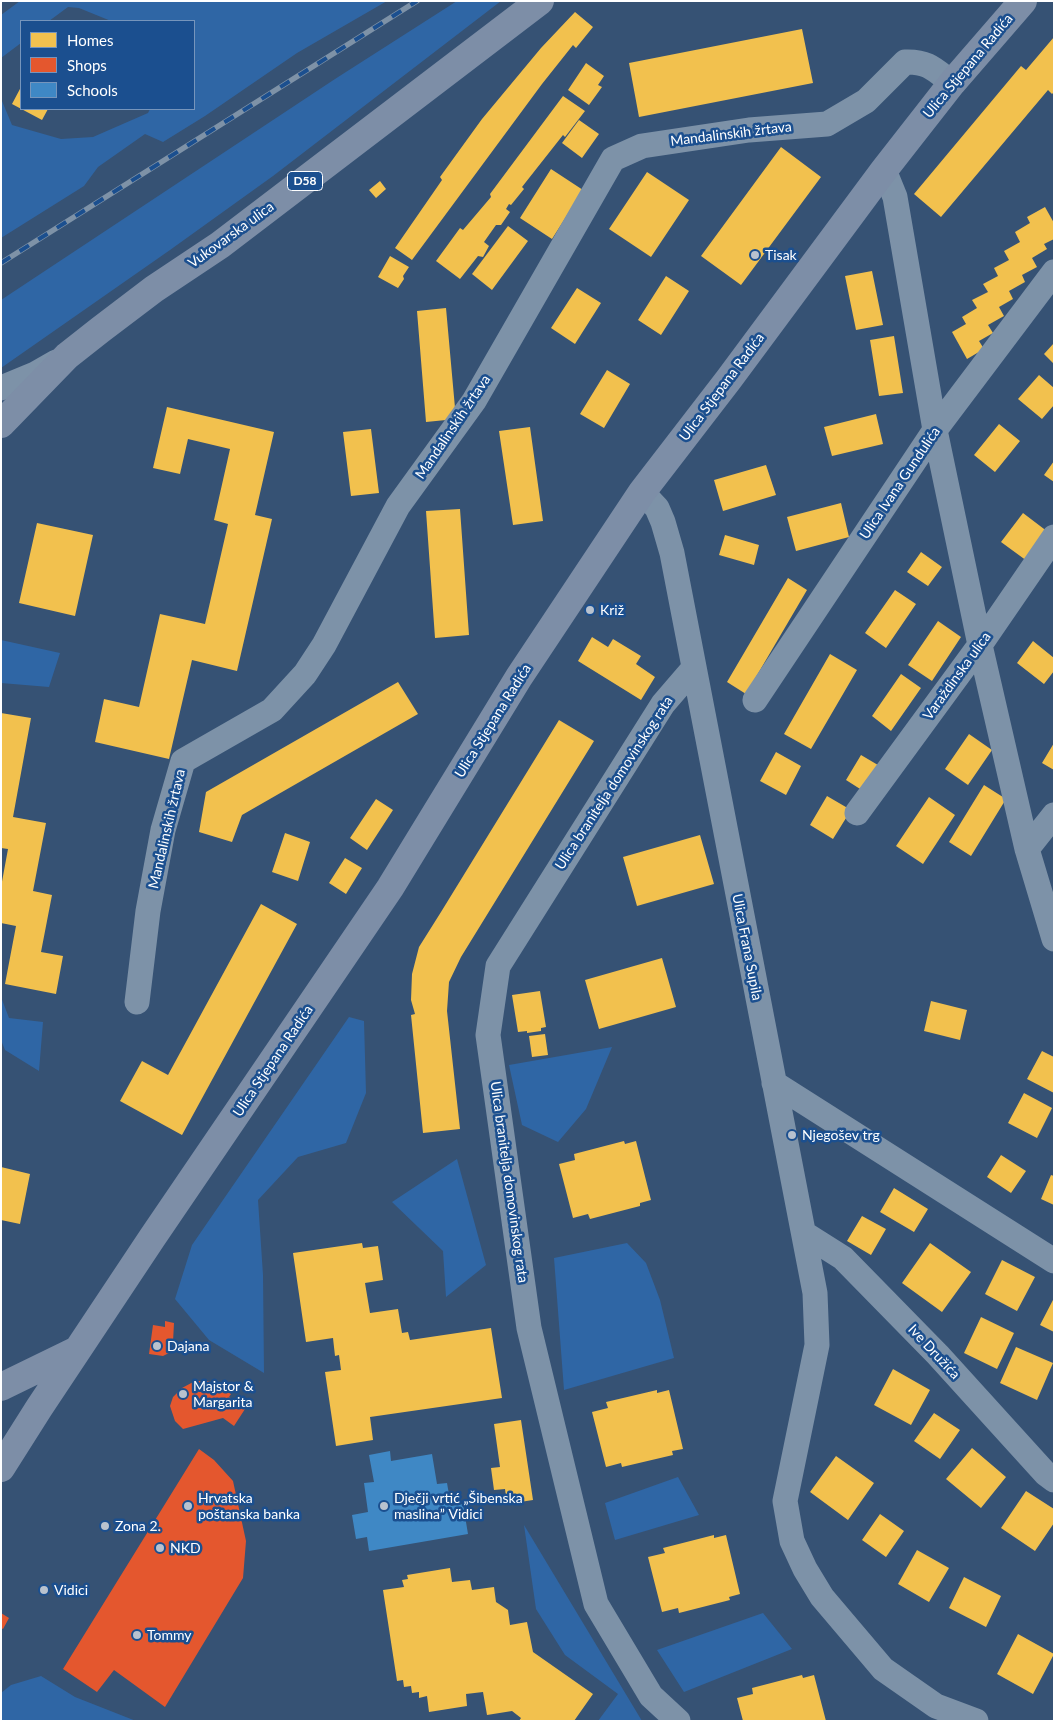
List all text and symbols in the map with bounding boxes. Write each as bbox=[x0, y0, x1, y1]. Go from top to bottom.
street label: Ulica Stjepana Radića bbox=[920, 11, 1016, 121]
legend bbox=[20, 20, 195, 110]
text: Homes bbox=[67, 31, 113, 49]
text: Shops bbox=[67, 56, 107, 74]
text: Schools bbox=[67, 81, 118, 99]
street label: Mandalinskih žrtava bbox=[669, 118, 793, 150]
road number: D58 bbox=[288, 172, 322, 190]
street label: Vukovarska ulica bbox=[185, 198, 277, 272]
place label: Tisak bbox=[765, 247, 797, 263]
marker: Tisak bbox=[749, 249, 761, 261]
street label: Ulica Stjepana Radića bbox=[676, 330, 768, 444]
street label: Mandalinskih žrtava bbox=[412, 372, 494, 482]
street label: Ulica Ivana Gundulića bbox=[856, 424, 944, 542]
place label: Križ bbox=[600, 602, 624, 618]
marker: Križ bbox=[584, 604, 596, 616]
street label: Varaždinska ulica bbox=[920, 629, 994, 723]
street label: Ulica Stjepana Radića bbox=[451, 661, 535, 781]
street label: Ulica branitelja domovinskog rata bbox=[552, 693, 676, 873]
street label: Mandalinskih žrtava bbox=[145, 768, 189, 890]
street label: Ulica Frana Supila bbox=[728, 892, 766, 1002]
street label: Ulica Stjepana Radića bbox=[229, 1002, 317, 1120]
street label: Ulica branitelja domovinskog rata bbox=[487, 1080, 531, 1284]
place label: Njegošev trg bbox=[802, 1127, 880, 1143]
marker: Njegošev trg bbox=[786, 1129, 798, 1141]
street label: Ive Družića bbox=[905, 1321, 963, 1383]
place label: Dajana bbox=[167, 1338, 210, 1354]
marker: Dajana bbox=[151, 1340, 163, 1352]
place label: Majstor & Margarita bbox=[193, 1378, 254, 1410]
marker: Majstor & Margarita bbox=[177, 1388, 189, 1400]
place label: Hrvatska poštanska banka bbox=[198, 1490, 300, 1522]
place label: Dječji vrtić „Šibenska maslina” Vidici bbox=[394, 1490, 523, 1522]
marker: Hrvatska poštanska banka bbox=[182, 1500, 194, 1512]
marker: Dječji vrtić „Šibenska maslina” Vidici bbox=[378, 1500, 390, 1512]
place label: Zona 2. bbox=[115, 1518, 161, 1534]
marker: Zona 2. bbox=[99, 1520, 111, 1532]
place label: NKD bbox=[170, 1540, 201, 1556]
marker: NKD bbox=[154, 1542, 166, 1554]
place label: Vidici bbox=[54, 1582, 88, 1598]
marker: Vidici bbox=[38, 1584, 50, 1596]
place label: Tommy bbox=[147, 1627, 192, 1643]
marker: Tommy bbox=[131, 1629, 143, 1641]

